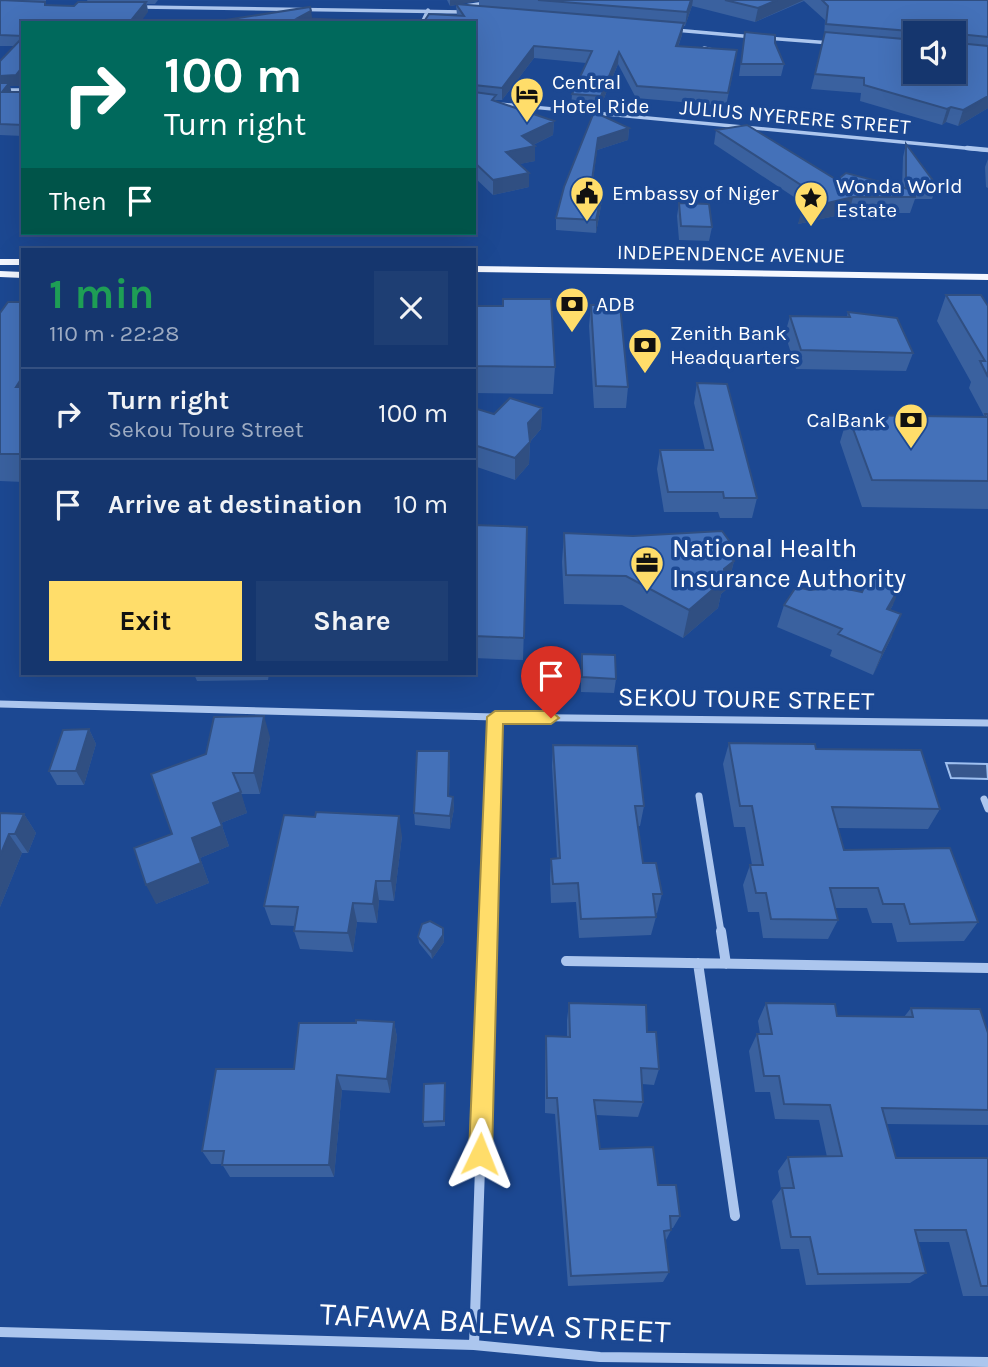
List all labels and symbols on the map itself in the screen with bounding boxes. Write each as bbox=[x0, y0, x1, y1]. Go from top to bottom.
place label: Central Hotel Ride bbox=[552, 70, 649, 118]
hotel icon: Central Hotel Ride bbox=[508, 75, 546, 124]
street label: JULIUS NYERERE STREET bbox=[679, 95, 912, 139]
public building icon: Embassy of Niger bbox=[568, 174, 606, 223]
place label: Wonda World Estate bbox=[836, 174, 963, 222]
place icon: Wonda World Estate bbox=[792, 179, 830, 228]
place label: Embassy of Niger bbox=[612, 181, 779, 205]
street label: INDEPENDENCE AVENUE bbox=[617, 240, 845, 268]
bank icon: ADB bbox=[553, 285, 591, 334]
place label: ADB bbox=[596, 292, 635, 316]
place label: Zenith Bank Headquarters bbox=[670, 321, 800, 369]
bank icon: Zenith Bank Headquarters bbox=[626, 326, 664, 375]
bank icon: CalBank bbox=[892, 401, 930, 450]
place label: CalBank bbox=[807, 408, 886, 432]
place label: National Health Insurance Authority bbox=[672, 533, 906, 594]
office icon: National Health Insurance Authority bbox=[628, 544, 666, 593]
pin bbox=[521, 646, 581, 718]
street label: SEKOU TOURE STREET bbox=[618, 681, 874, 717]
position arrow bbox=[443, 1117, 517, 1191]
street label: TAFAWA BALEWA STREET bbox=[319, 1295, 671, 1351]

